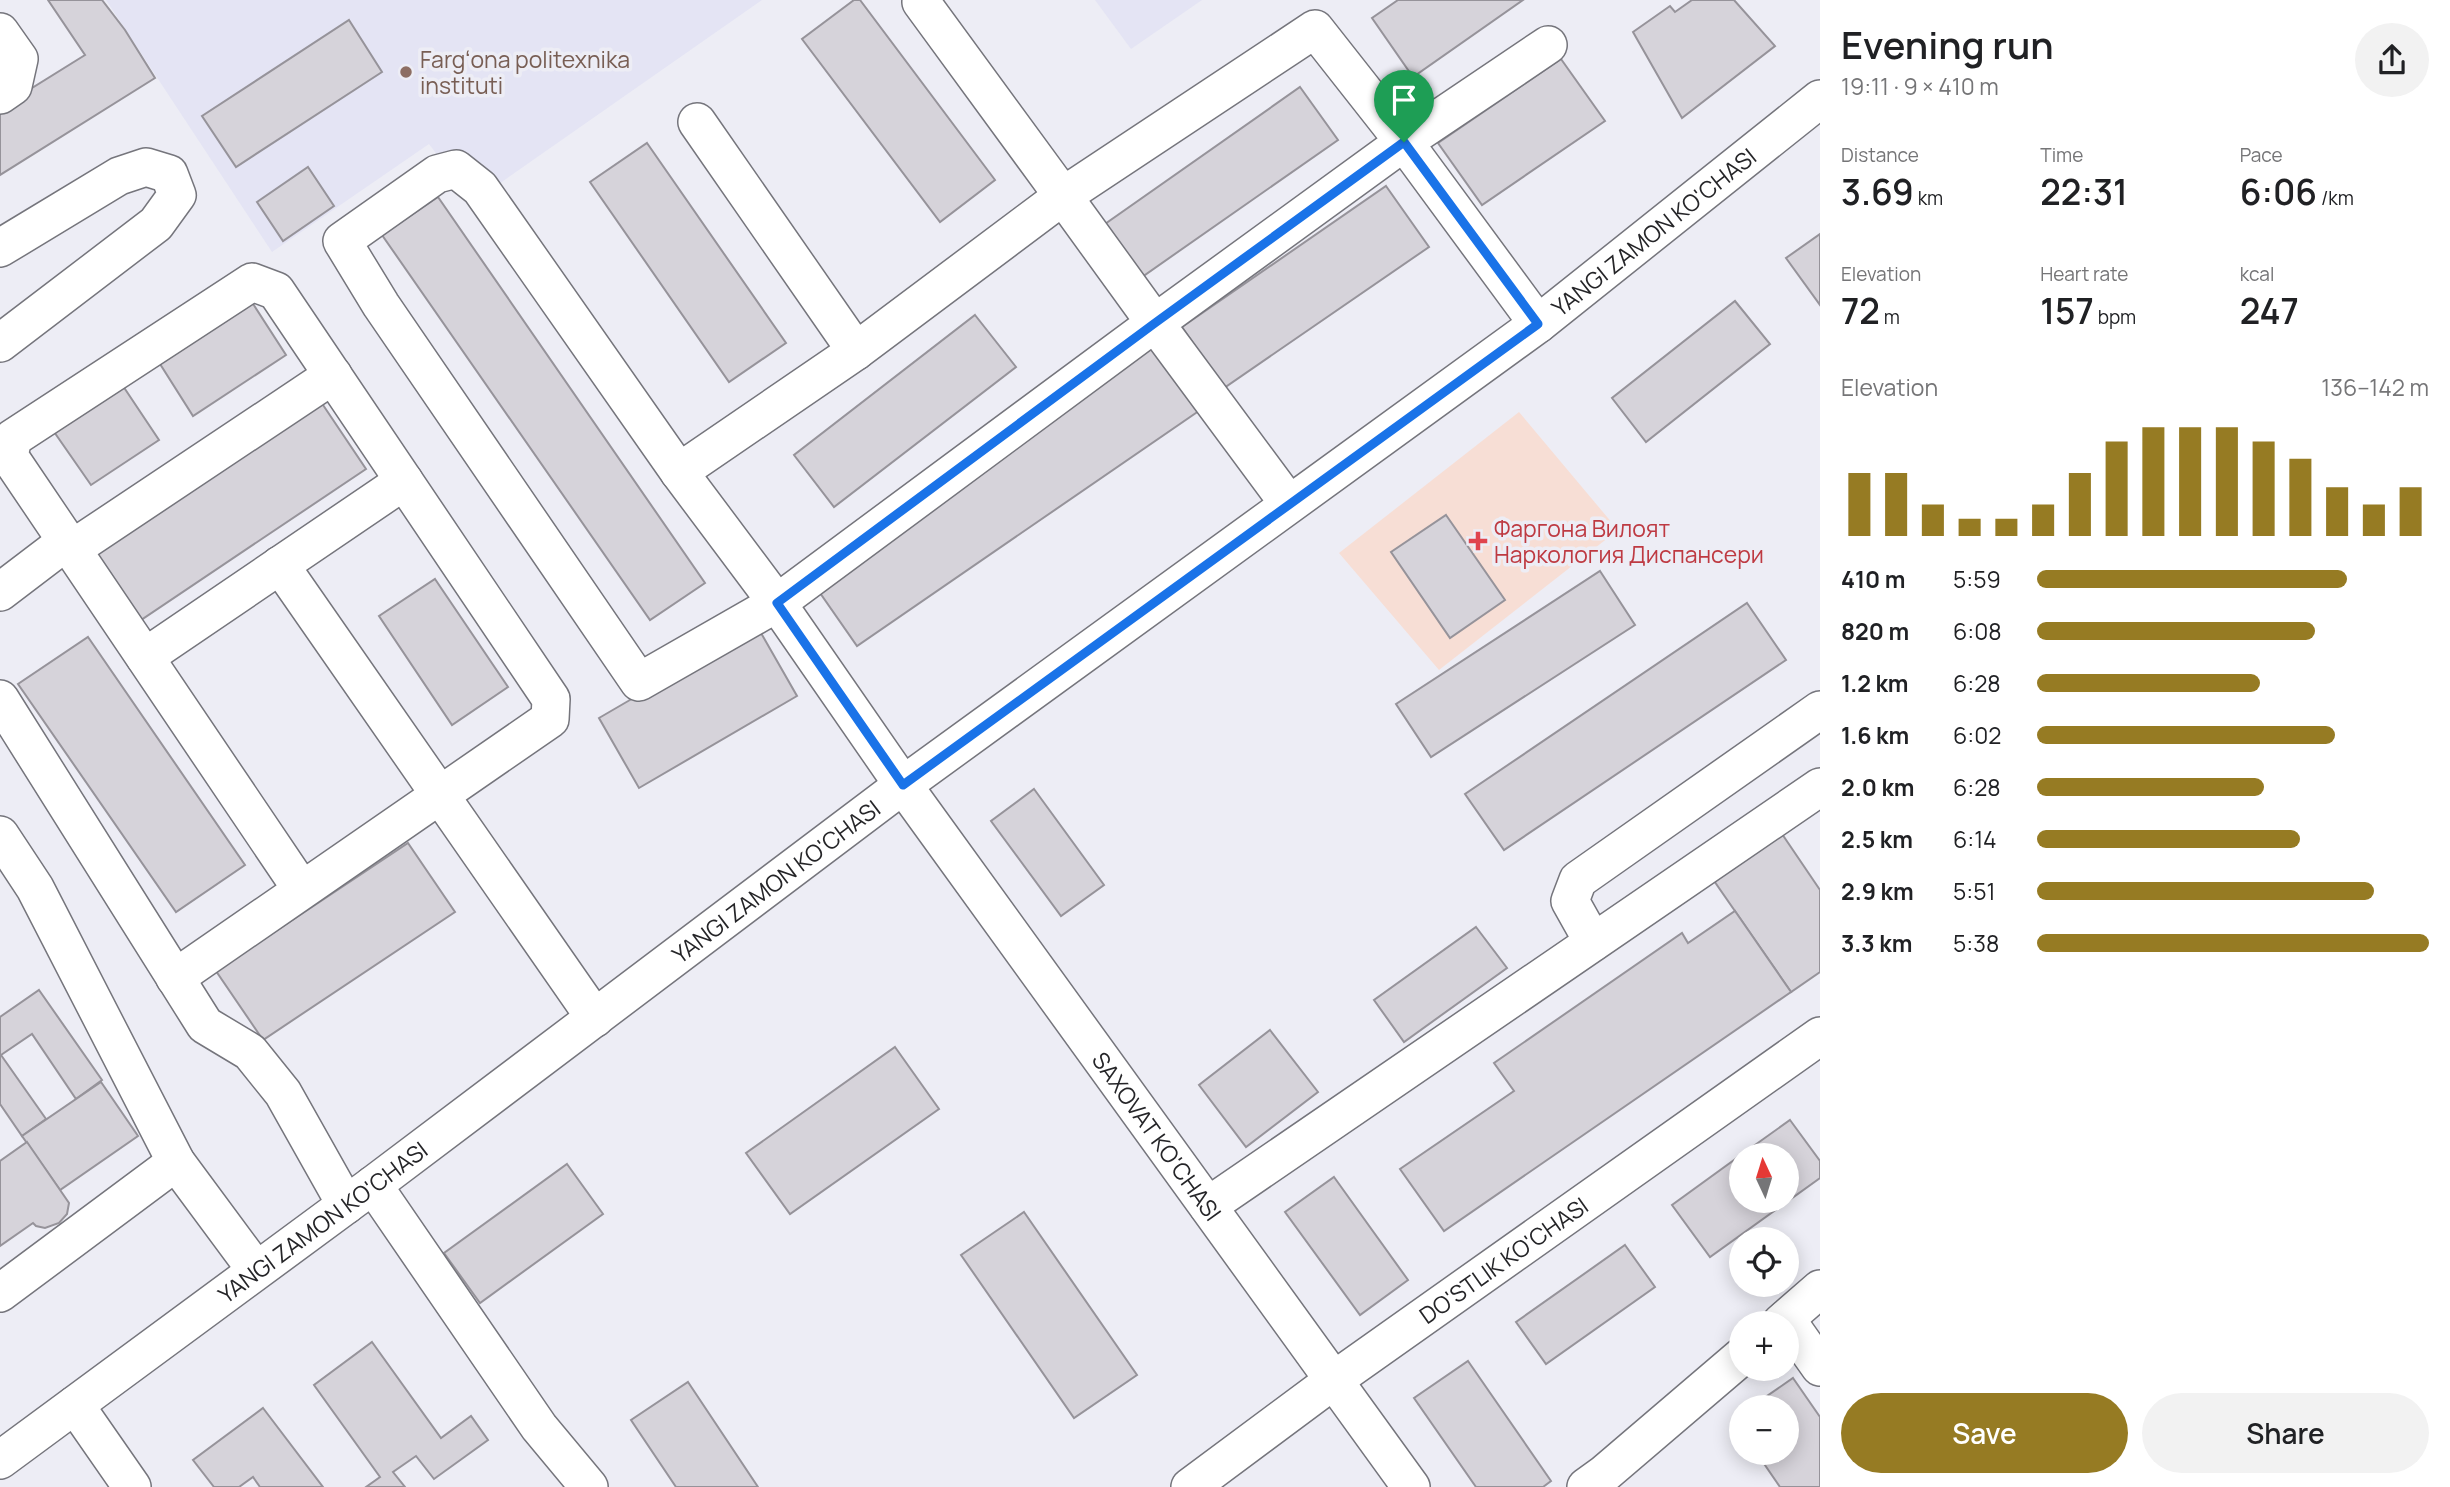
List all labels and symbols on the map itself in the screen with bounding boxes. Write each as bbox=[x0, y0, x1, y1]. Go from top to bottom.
place label: Fargʻona politexnika instituti bbox=[420, 43, 630, 101]
marker: Fargʻona politexnika instituti bbox=[398, 64, 414, 80]
pin bbox=[1374, 70, 1434, 142]
street label: YANGI ZAMON KO'CHASI bbox=[1545, 140, 1763, 323]
place label: Фаргона Вилоят Наркология Диспансери bbox=[1494, 512, 1764, 570]
marker: Фаргона Вилоят Наркология Диспансери bbox=[1468, 531, 1488, 551]
street label: YANGI ZAMON KO'CHASI bbox=[665, 792, 886, 970]
street label: SAXOVAT KO'CHASI bbox=[1085, 1045, 1229, 1227]
street label: YANGI ZAMON KO'CHASI bbox=[211, 1134, 434, 1310]
north arrow bbox=[1729, 1143, 1799, 1213]
street label: DO'STLIK KO'CHASI bbox=[1413, 1189, 1594, 1331]

